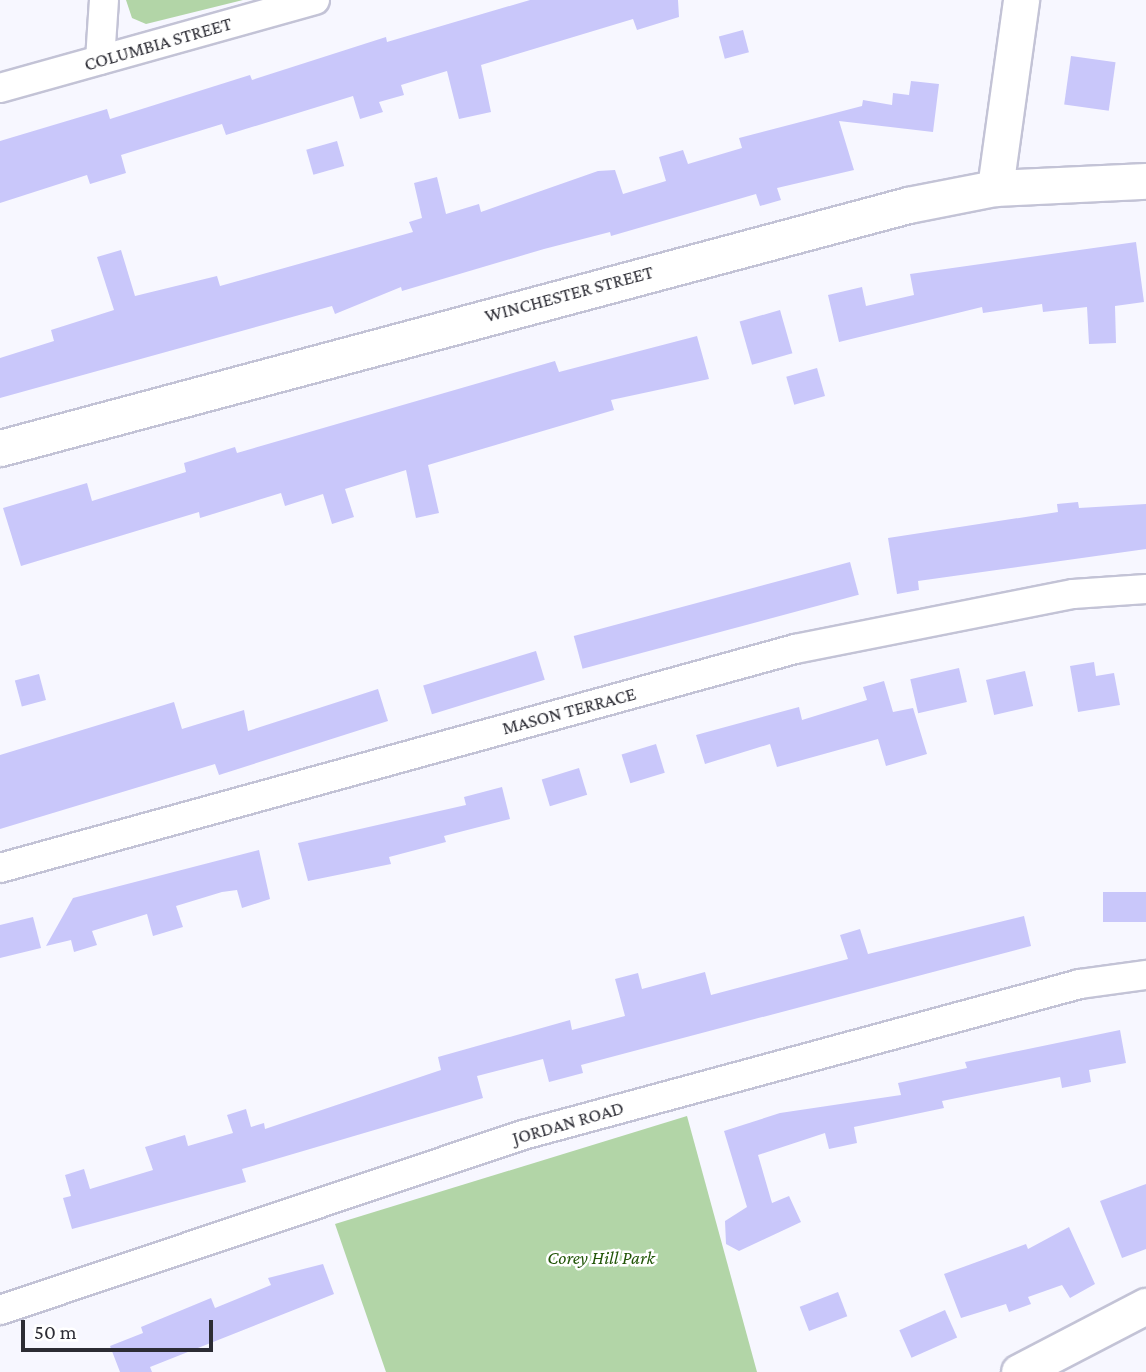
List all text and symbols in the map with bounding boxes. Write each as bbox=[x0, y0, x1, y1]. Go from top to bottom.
street label: COLUMBIA STREET bbox=[82, 12, 234, 76]
street label: WINCHESTER STREET bbox=[482, 260, 656, 328]
street label: MASON TERRACE bbox=[500, 682, 638, 740]
street label: JORDAN ROAD bbox=[510, 1096, 626, 1150]
park label: Corey Hill Park bbox=[547, 1247, 655, 1269]
scale bar bbox=[24, 1306, 217, 1350]
text: 50 m bbox=[34, 1320, 77, 1344]

